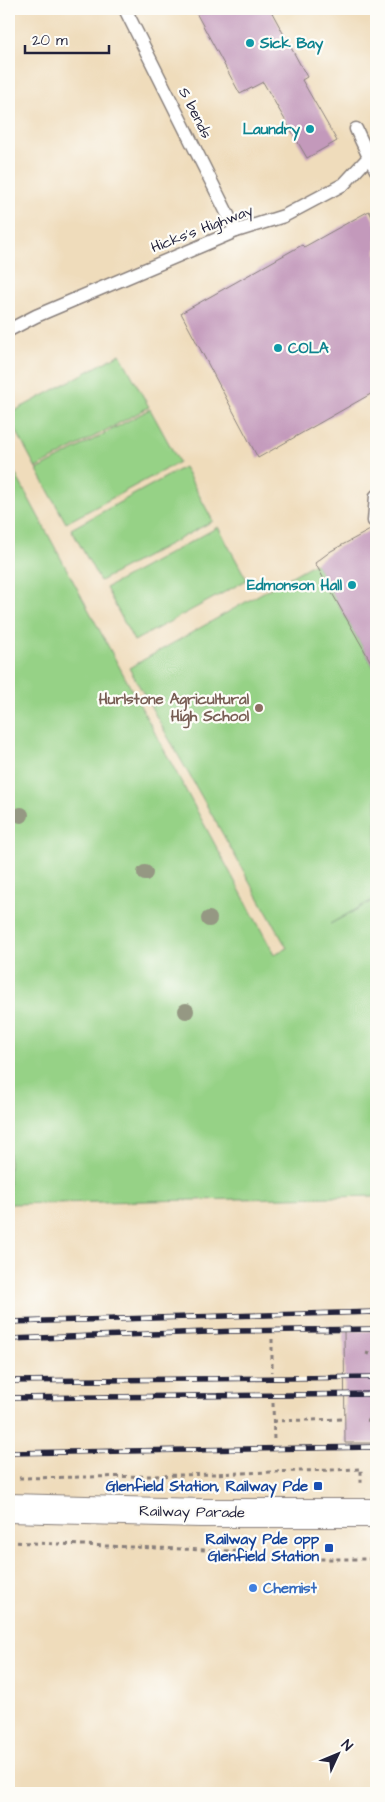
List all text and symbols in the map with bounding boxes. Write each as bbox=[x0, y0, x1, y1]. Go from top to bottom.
scale bar bbox=[25, 22, 109, 54]
text: 20 m bbox=[32, 30, 68, 51]
place label: Sick Bay bbox=[259, 33, 324, 55]
marker: Sick Bay bbox=[244, 37, 256, 49]
street label: S bends bbox=[173, 84, 217, 143]
place label: Laundry bbox=[243, 119, 301, 141]
marker: Laundry bbox=[304, 123, 316, 135]
street label: Hicks's Highway bbox=[148, 200, 257, 259]
place label: COLA bbox=[288, 338, 329, 359]
marker: COLA bbox=[272, 342, 284, 354]
place label: Edmonson Hall bbox=[247, 575, 343, 596]
marker: Edmonson Hall bbox=[346, 579, 358, 591]
place label: Hurlstone Agricultural High School bbox=[99, 689, 250, 729]
marker: Hurlstone Agricultural High School bbox=[253, 702, 265, 714]
place label: Glenfield Station, Railway Pde bbox=[106, 1476, 308, 1498]
marker: Glenfield Station, Railway Pde bbox=[312, 1480, 324, 1492]
street label: Railway Parade bbox=[139, 1501, 245, 1524]
place label: Railway Pde opp Glenfield Station bbox=[206, 1529, 320, 1567]
marker: Railway Pde opp Glenfield Station bbox=[323, 1542, 335, 1554]
place label: Chemist bbox=[263, 1578, 318, 1599]
marker: Chemist bbox=[247, 1582, 259, 1594]
north arrow bbox=[312, 1730, 362, 1780]
text: N bbox=[336, 1736, 357, 1756]

